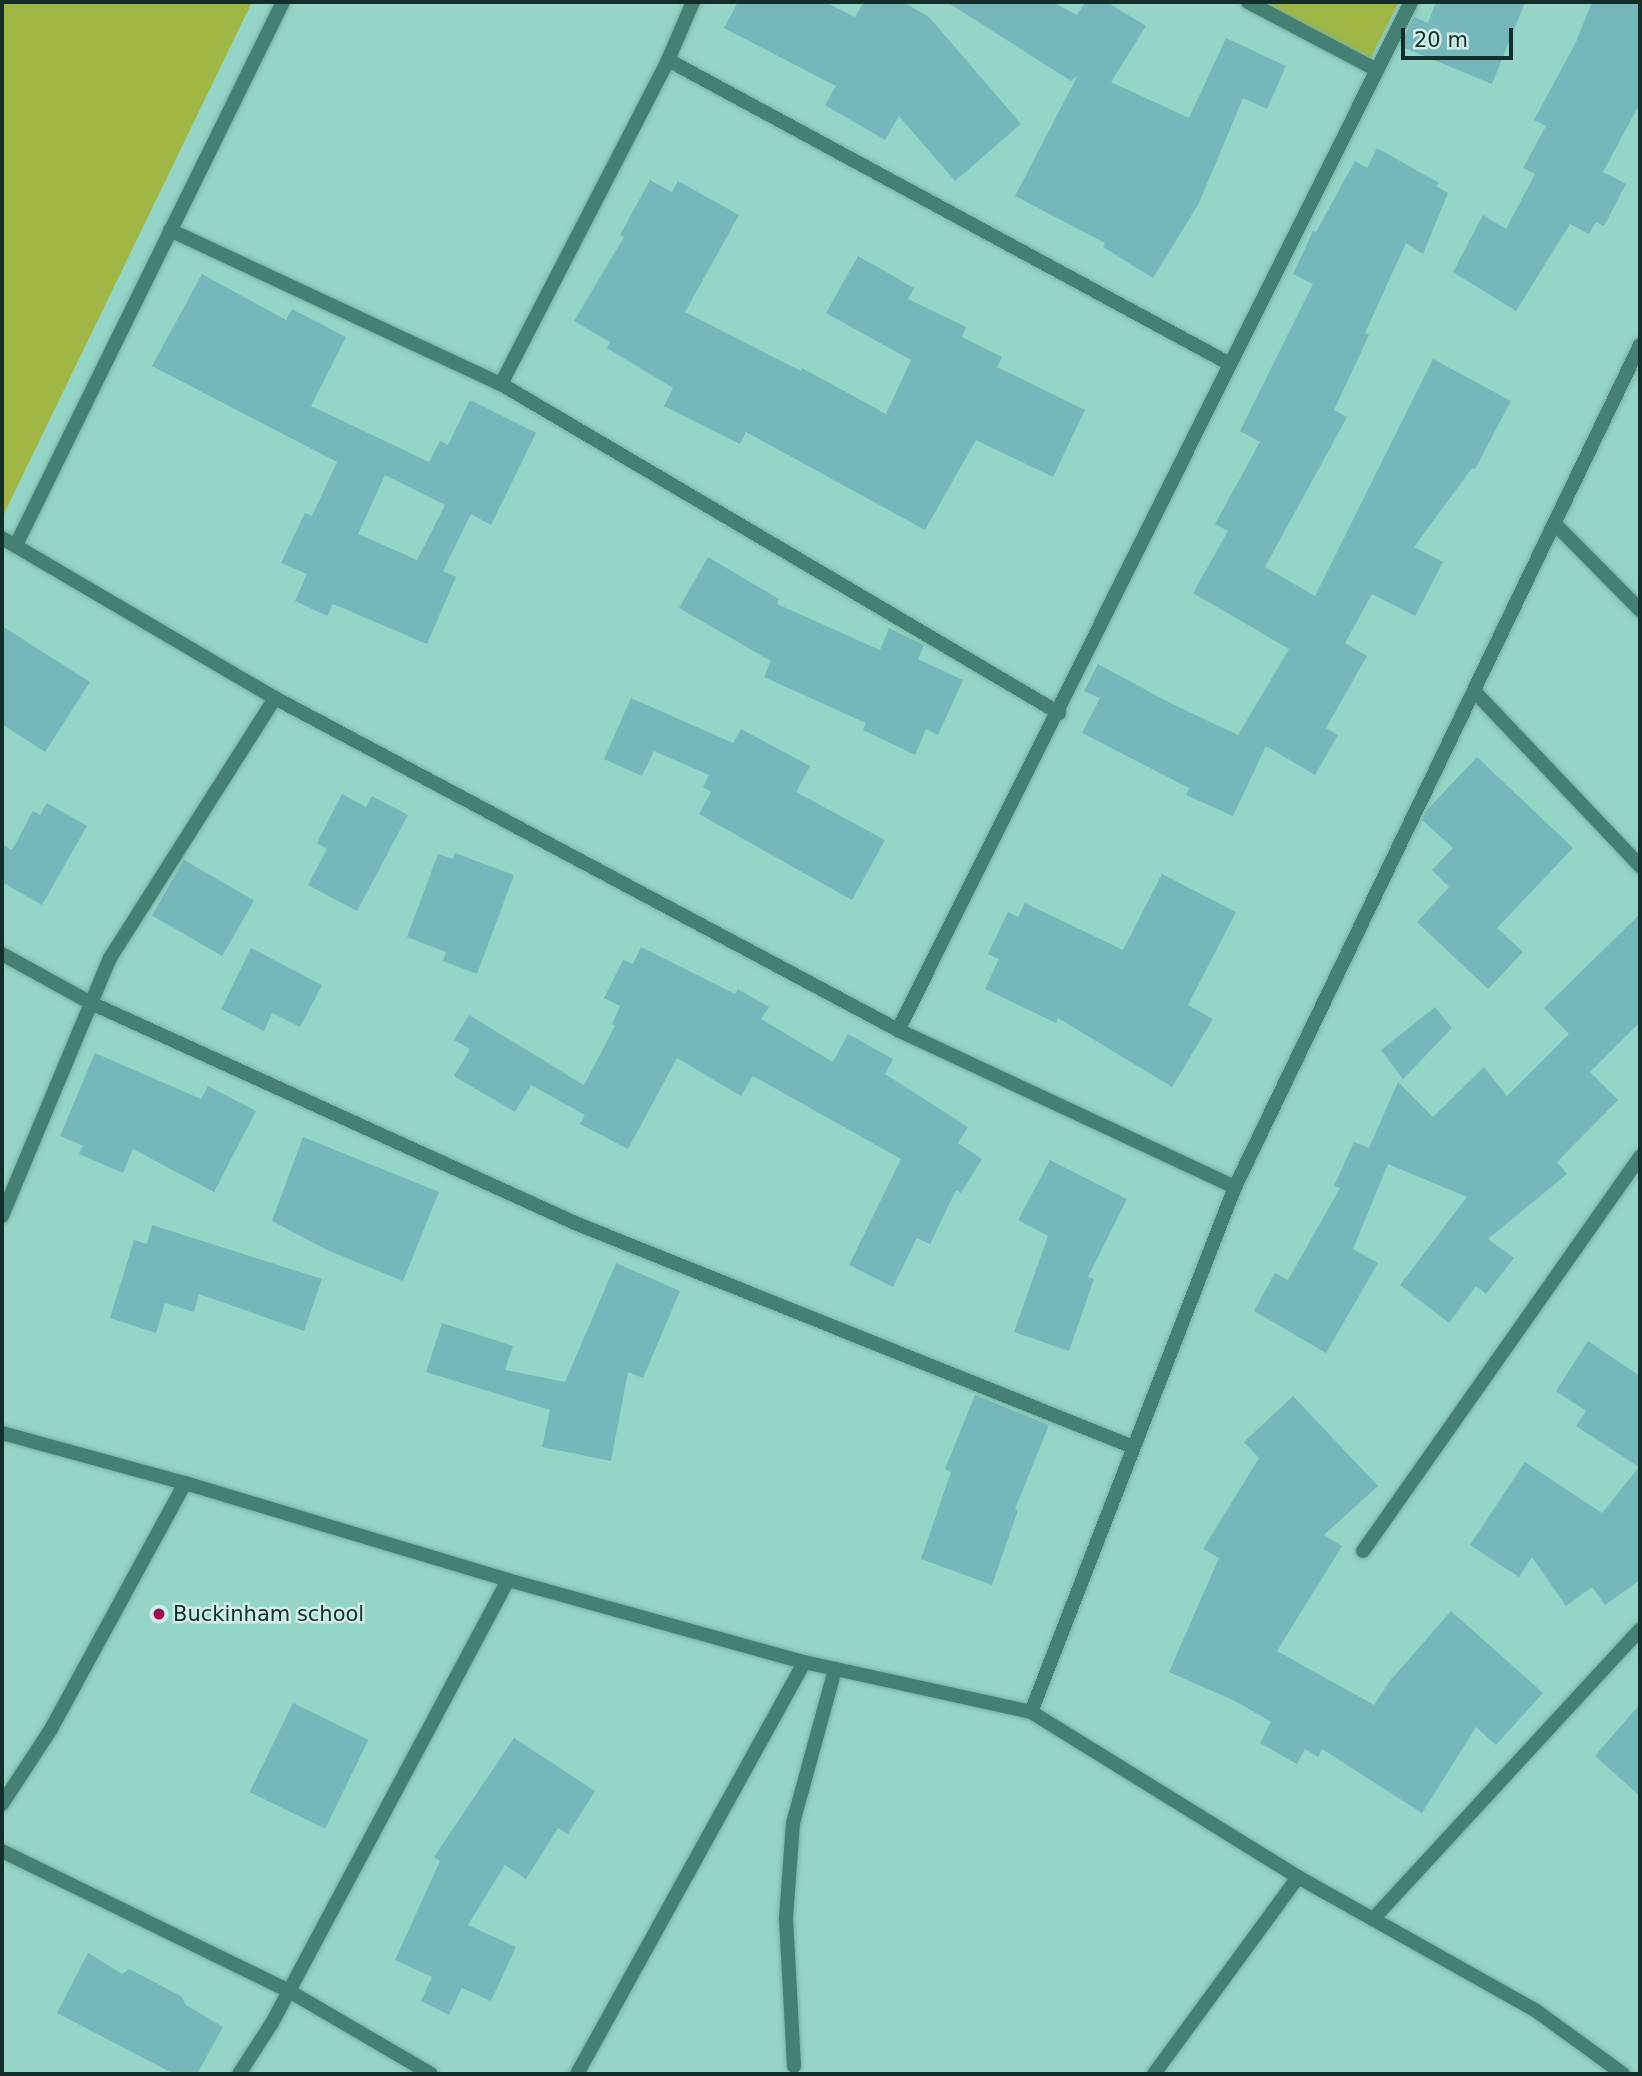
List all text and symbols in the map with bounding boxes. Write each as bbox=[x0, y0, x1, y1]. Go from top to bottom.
scale bar bbox=[1404, 14, 1516, 58]
text: 20 m bbox=[1414, 28, 1468, 52]
place label: Buckinham school bbox=[173, 1601, 364, 1627]
marker: Buckinham school bbox=[151, 1606, 167, 1622]

